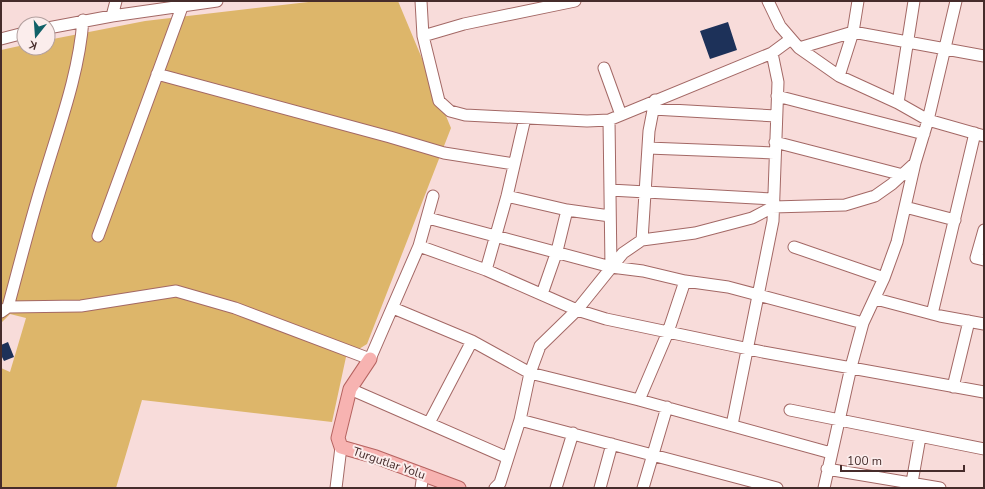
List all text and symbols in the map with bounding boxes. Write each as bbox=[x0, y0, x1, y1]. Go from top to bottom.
north arrow bbox=[16, 16, 56, 56]
text: K bbox=[27, 37, 39, 53]
street label: Turgutlar Yolu bbox=[351, 443, 427, 483]
scale bar bbox=[841, 447, 964, 473]
text: 100 m bbox=[847, 453, 882, 469]

